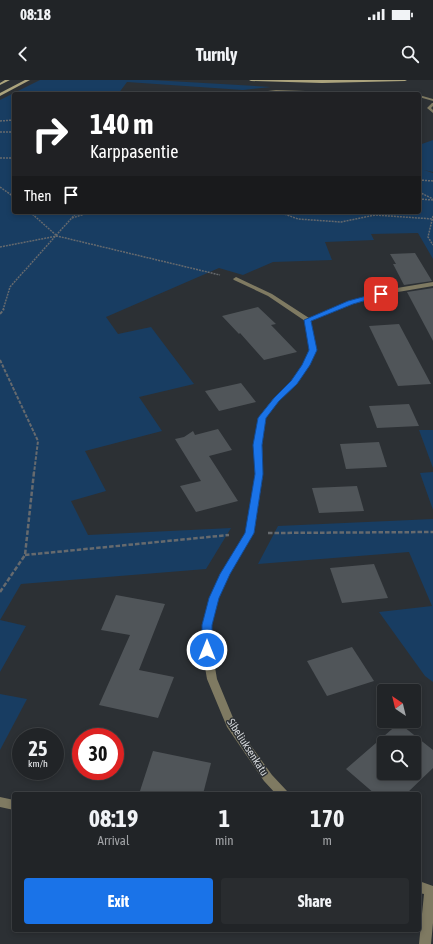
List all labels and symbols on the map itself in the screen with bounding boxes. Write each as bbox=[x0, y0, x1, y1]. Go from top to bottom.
pin bbox=[364, 277, 398, 311]
position arrow bbox=[186, 629, 228, 671]
north arrow bbox=[377, 684, 421, 728]
street label: Sibeliuksenkatu bbox=[225, 716, 271, 778]
speed limit sign: 30 bbox=[72, 728, 124, 780]

